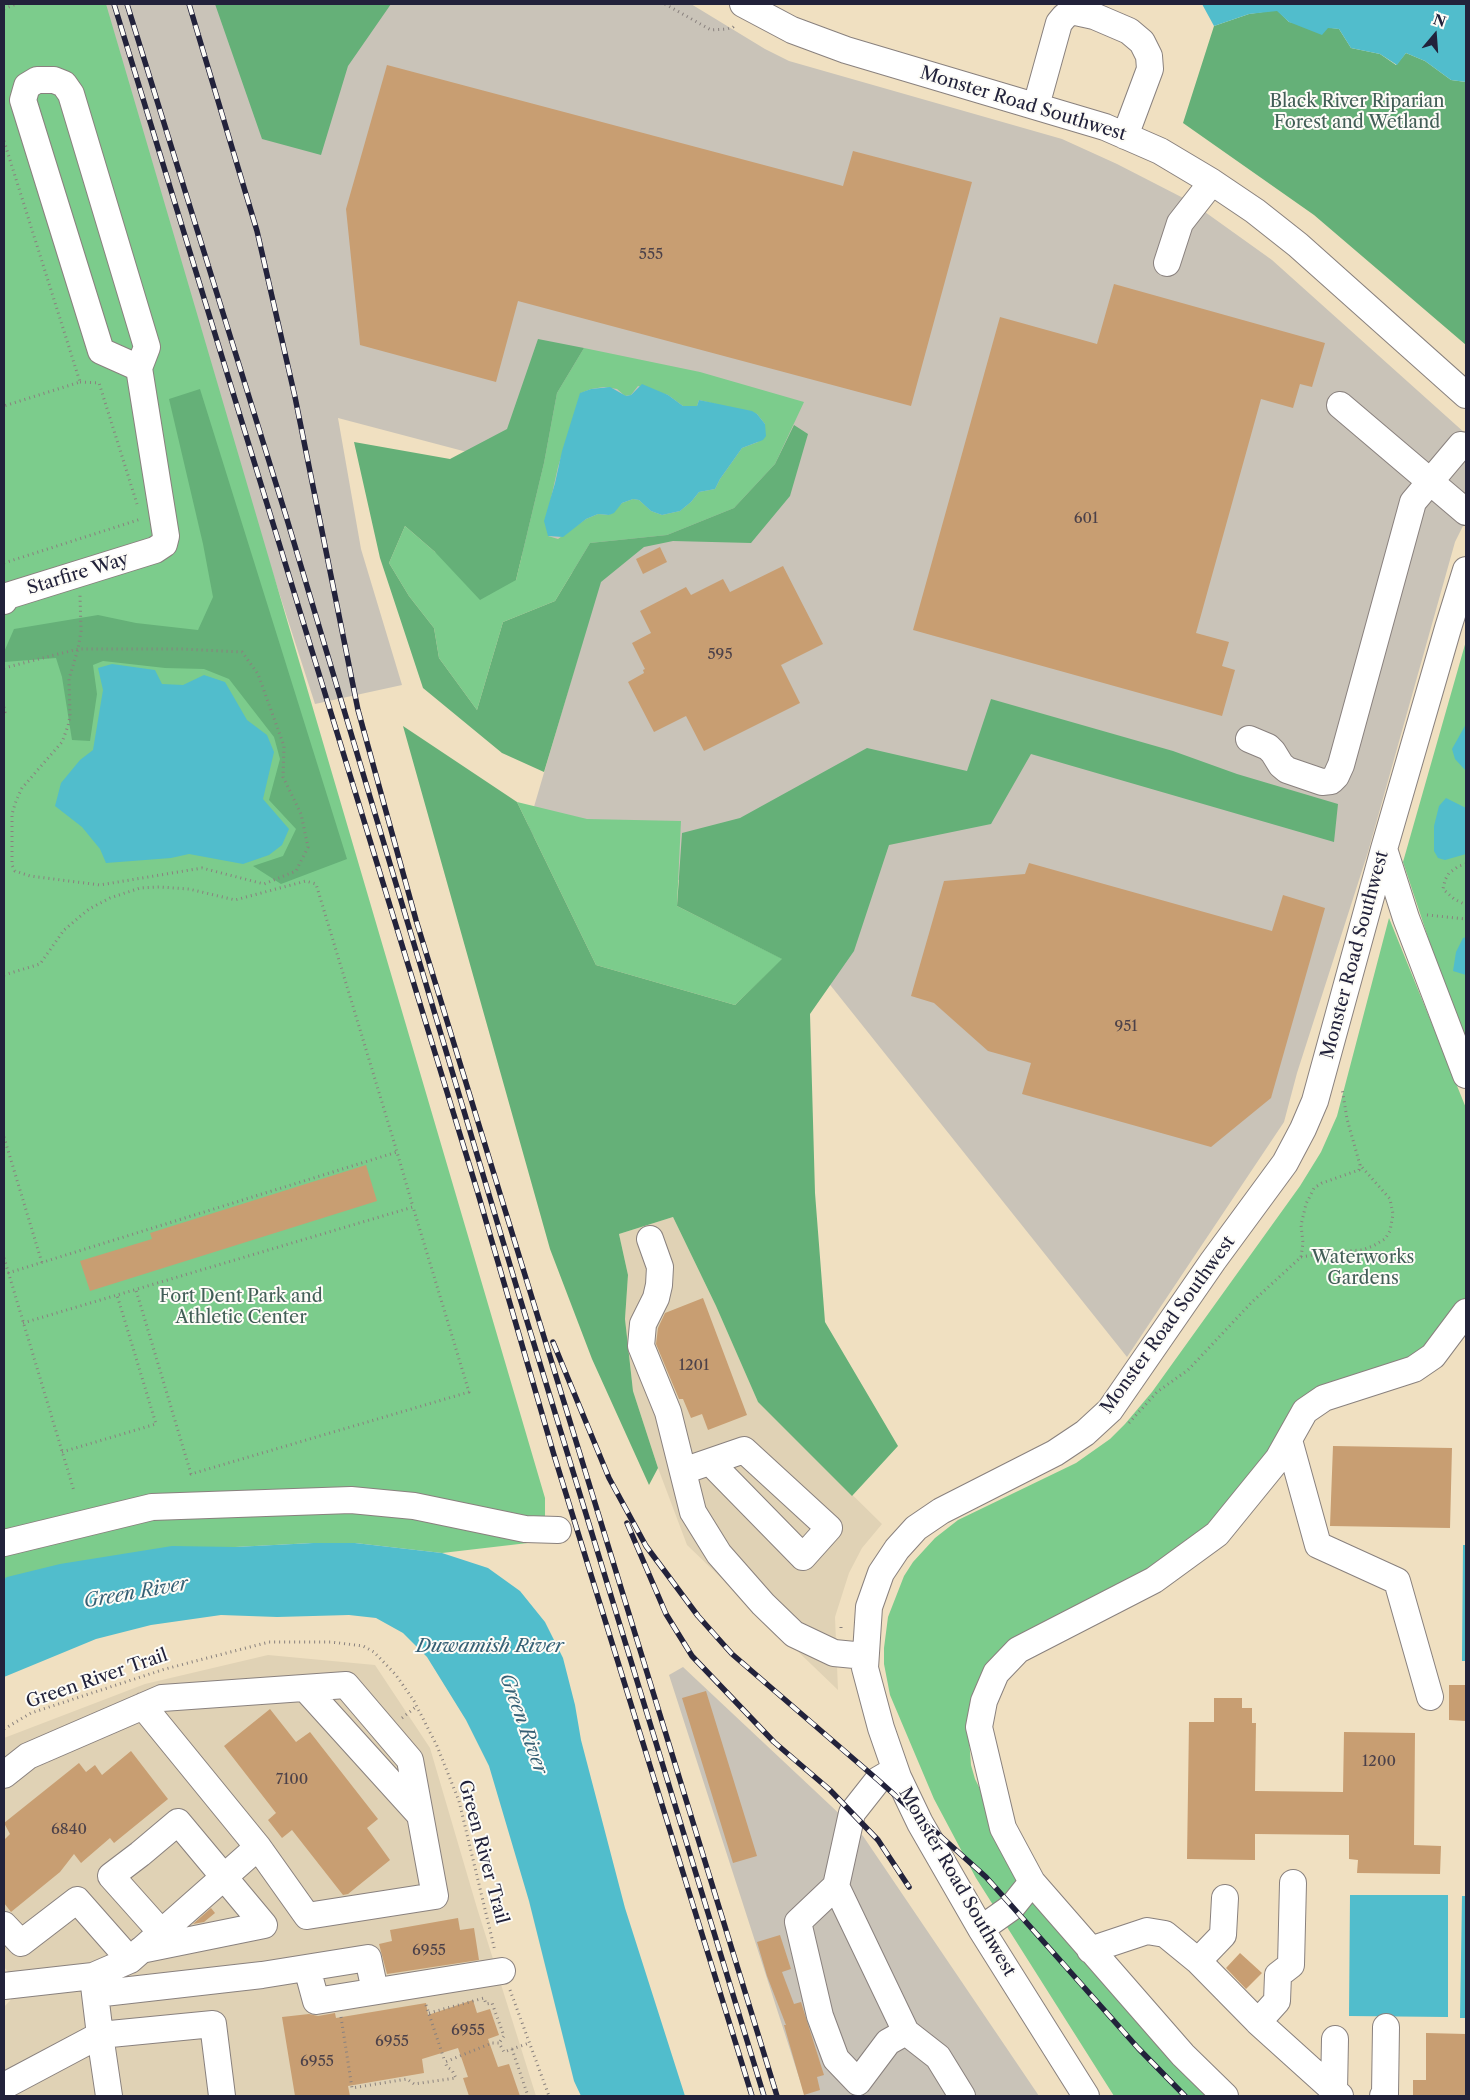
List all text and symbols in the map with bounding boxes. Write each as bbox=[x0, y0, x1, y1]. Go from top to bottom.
north arrow bbox=[1410, 10, 1460, 60]
text: N bbox=[1431, 10, 1448, 31]
street label: Monster Road Southwest bbox=[917, 62, 1129, 146]
park label: Black River Riparian Forest and Wetland bbox=[1269, 91, 1445, 134]
house number: 555 bbox=[639, 246, 663, 264]
house number: 601 bbox=[1074, 510, 1098, 528]
street label: Starfire Way bbox=[25, 548, 131, 600]
house number: 595 bbox=[707, 646, 733, 664]
street label: Monster Road Southwest bbox=[1317, 849, 1393, 1061]
house number: 951 bbox=[1114, 1018, 1138, 1036]
street label: Monster Road Southwest bbox=[1096, 1232, 1240, 1418]
park label: Waterworks Gardens bbox=[1312, 1247, 1414, 1290]
park label: Fort Dent Park and Athletic Center bbox=[159, 1286, 323, 1328]
house number: 1201 bbox=[679, 1357, 709, 1375]
water label: Green River bbox=[82, 1573, 190, 1613]
water label: Duwamish River bbox=[416, 1636, 564, 1658]
street label: Green River Trail bbox=[23, 1645, 171, 1713]
water label: Green River bbox=[494, 1670, 552, 1778]
house number: 1200 bbox=[1362, 1753, 1396, 1771]
house number: 7100 bbox=[276, 1771, 308, 1789]
street label: Green River Trail bbox=[453, 1778, 513, 1926]
street label: Monster Road Southwest bbox=[894, 1784, 1020, 1980]
house number: 6840 bbox=[51, 1821, 87, 1839]
house number: 6955 bbox=[412, 1942, 446, 1960]
house number: 6955 bbox=[451, 2022, 485, 2040]
house number: 6955 bbox=[375, 2033, 409, 2051]
house number: 6955 bbox=[300, 2053, 334, 2071]

